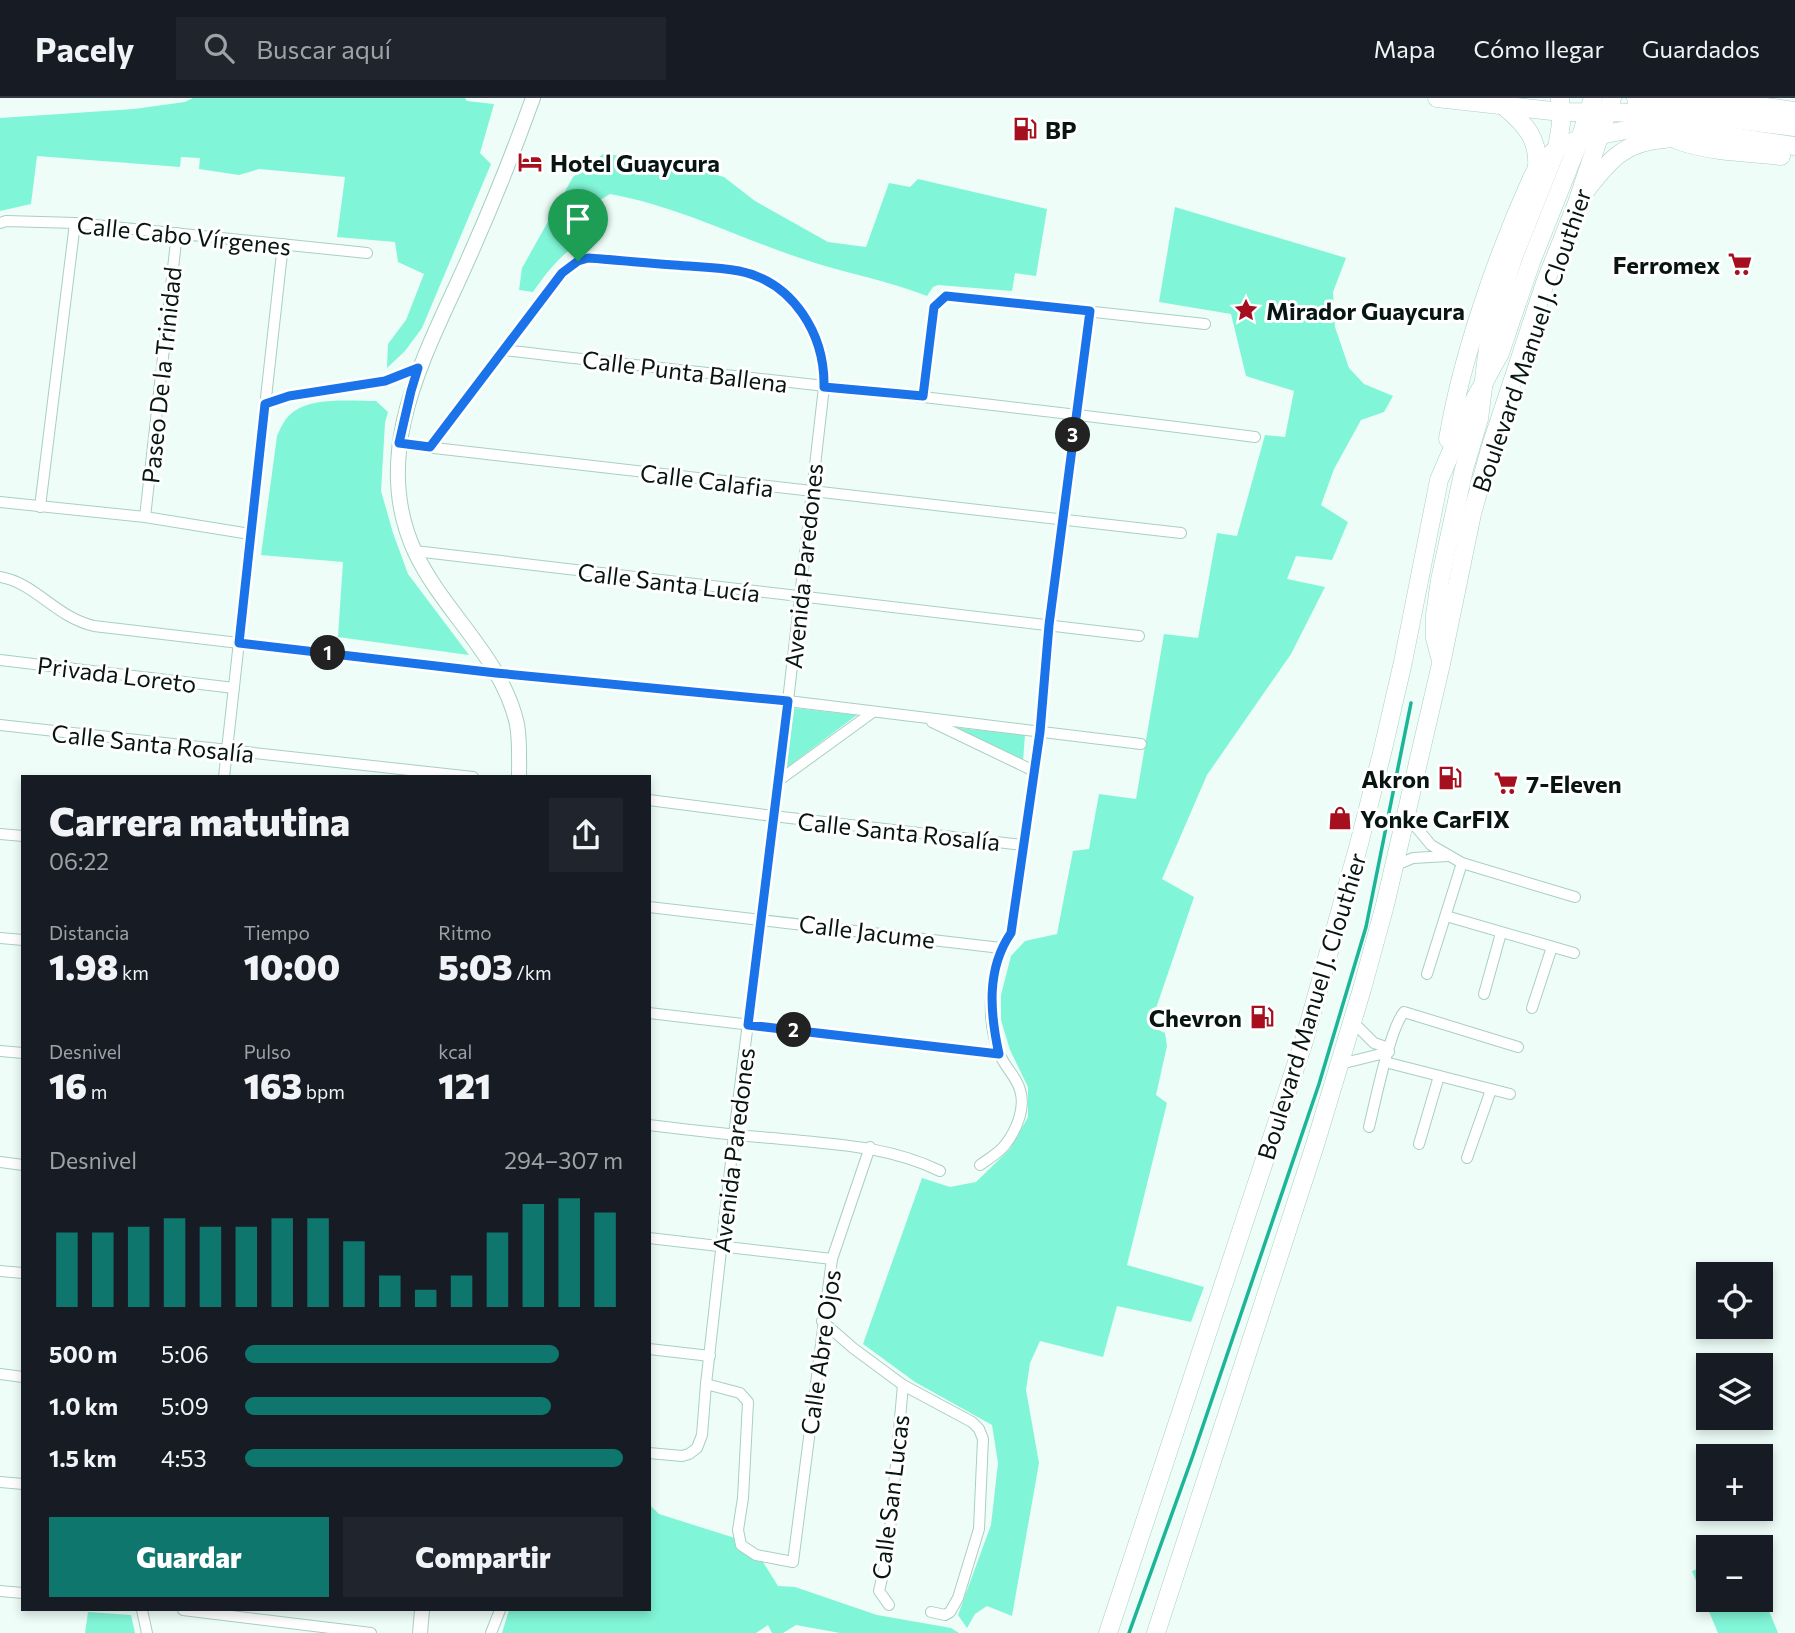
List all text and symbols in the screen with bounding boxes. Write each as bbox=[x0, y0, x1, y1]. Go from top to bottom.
search box bbox=[176, 17, 666, 80]
text: Pacely bbox=[35, 28, 134, 69]
icon: search bbox=[200, 29, 238, 67]
text: Buscar aquí bbox=[256, 33, 391, 64]
text: Mapa bbox=[1373, 34, 1436, 63]
text: Cómo llegar bbox=[1474, 34, 1604, 63]
text: Guardados bbox=[1642, 34, 1760, 63]
fuel station icon: BP bbox=[1011, 115, 1039, 143]
place label: BP bbox=[1045, 115, 1076, 144]
hotel icon: Hotel Guaycura bbox=[516, 148, 544, 176]
place label: Hotel Guaycura bbox=[550, 148, 720, 177]
street label: Boulevard Manuel J. Clouthier bbox=[1465, 184, 1597, 496]
pin bbox=[548, 189, 608, 261]
icon: arrive bbox=[559, 200, 597, 238]
street label: Calle Cabo Vírgenes bbox=[75, 209, 293, 261]
place label: Ferromex bbox=[1613, 250, 1720, 279]
supermarket icon: Ferromex bbox=[1726, 250, 1754, 278]
street label: Paseo De la Trinidad bbox=[135, 265, 187, 485]
place icon: Mirador Guaycura bbox=[1232, 296, 1260, 324]
place label: Mirador Guaycura bbox=[1266, 296, 1465, 325]
street label: Calle Punta Ballena bbox=[581, 344, 789, 398]
pin: 3 bbox=[1056, 418, 1090, 452]
text: 3 bbox=[1067, 423, 1078, 446]
street label: Calle Calafia bbox=[639, 457, 775, 503]
street label: Avenida Paredones bbox=[778, 462, 828, 670]
street label: Calle Santa Lucía bbox=[576, 556, 762, 608]
pin: 1 bbox=[310, 636, 346, 670]
text: 1 bbox=[323, 641, 332, 664]
street label: Privada Loreto bbox=[36, 650, 198, 698]
street label: Calle Santa Rosalía bbox=[50, 718, 256, 768]
place label: Akron bbox=[1361, 764, 1430, 793]
fuel station icon: Akron bbox=[1436, 764, 1464, 792]
supermarket icon: 7-Eleven bbox=[1492, 769, 1520, 797]
place label: 7-Eleven bbox=[1526, 769, 1622, 798]
text: Carrera matutina bbox=[49, 797, 350, 844]
button: share bbox=[549, 798, 623, 872]
shop icon: Yonke CarFIX bbox=[1326, 804, 1354, 832]
place label: Yonke CarFIX bbox=[1360, 804, 1510, 833]
street label: Calle Santa Rosalía bbox=[796, 806, 1002, 856]
text: 06:22 bbox=[49, 847, 109, 875]
street label: Boulevard Manuel J. Clouthier bbox=[1250, 849, 1372, 1163]
street label: Calle Jacume bbox=[797, 908, 937, 954]
text: Distancia bbox=[49, 921, 129, 944]
text: Tiempo bbox=[244, 921, 310, 944]
text: Ritmo bbox=[438, 921, 492, 944]
text: 1.98 bbox=[49, 944, 118, 987]
text: 10:00 bbox=[244, 944, 340, 987]
text: 5:03 bbox=[438, 944, 513, 987]
text: km bbox=[118, 961, 149, 984]
text: /km bbox=[513, 961, 552, 984]
place label: Chevron bbox=[1149, 1003, 1242, 1032]
fuel station icon: Chevron bbox=[1248, 1003, 1276, 1031]
pin: 2 bbox=[776, 1012, 812, 1048]
text: 2 bbox=[788, 1018, 799, 1041]
text: Desnivel bbox=[49, 1040, 122, 1063]
text: Pulso bbox=[244, 1040, 291, 1063]
text: kcal bbox=[438, 1040, 472, 1063]
street label: Avenida Paredones bbox=[706, 1046, 760, 1254]
text: 16 bbox=[49, 1063, 87, 1106]
text: 163 bbox=[244, 1063, 302, 1106]
text: 121 bbox=[438, 1063, 491, 1106]
text: m bbox=[87, 1080, 107, 1103]
text: bpm bbox=[302, 1080, 345, 1103]
text: Desnivel bbox=[49, 1146, 137, 1174]
text: 294–307 m bbox=[504, 1146, 623, 1174]
map controls bbox=[1696, 1262, 1773, 1612]
button: locate bbox=[1696, 1262, 1773, 1339]
street label: Calle Abre Ojos bbox=[794, 1268, 846, 1436]
text: 500 m bbox=[49, 1340, 117, 1368]
text: 5:06 bbox=[161, 1340, 209, 1368]
button: layers bbox=[1696, 1353, 1773, 1430]
text: 1.0 km bbox=[49, 1392, 118, 1420]
text: 5:09 bbox=[161, 1392, 209, 1420]
street label: Calle San Lucas bbox=[865, 1413, 915, 1581]
text: 1.5 km bbox=[49, 1444, 117, 1472]
text: 4:53 bbox=[161, 1444, 207, 1472]
button: + bbox=[1696, 1444, 1773, 1521]
button: Guardar bbox=[49, 1517, 329, 1597]
button: Compartir bbox=[343, 1517, 623, 1597]
button: − bbox=[1696, 1535, 1773, 1612]

